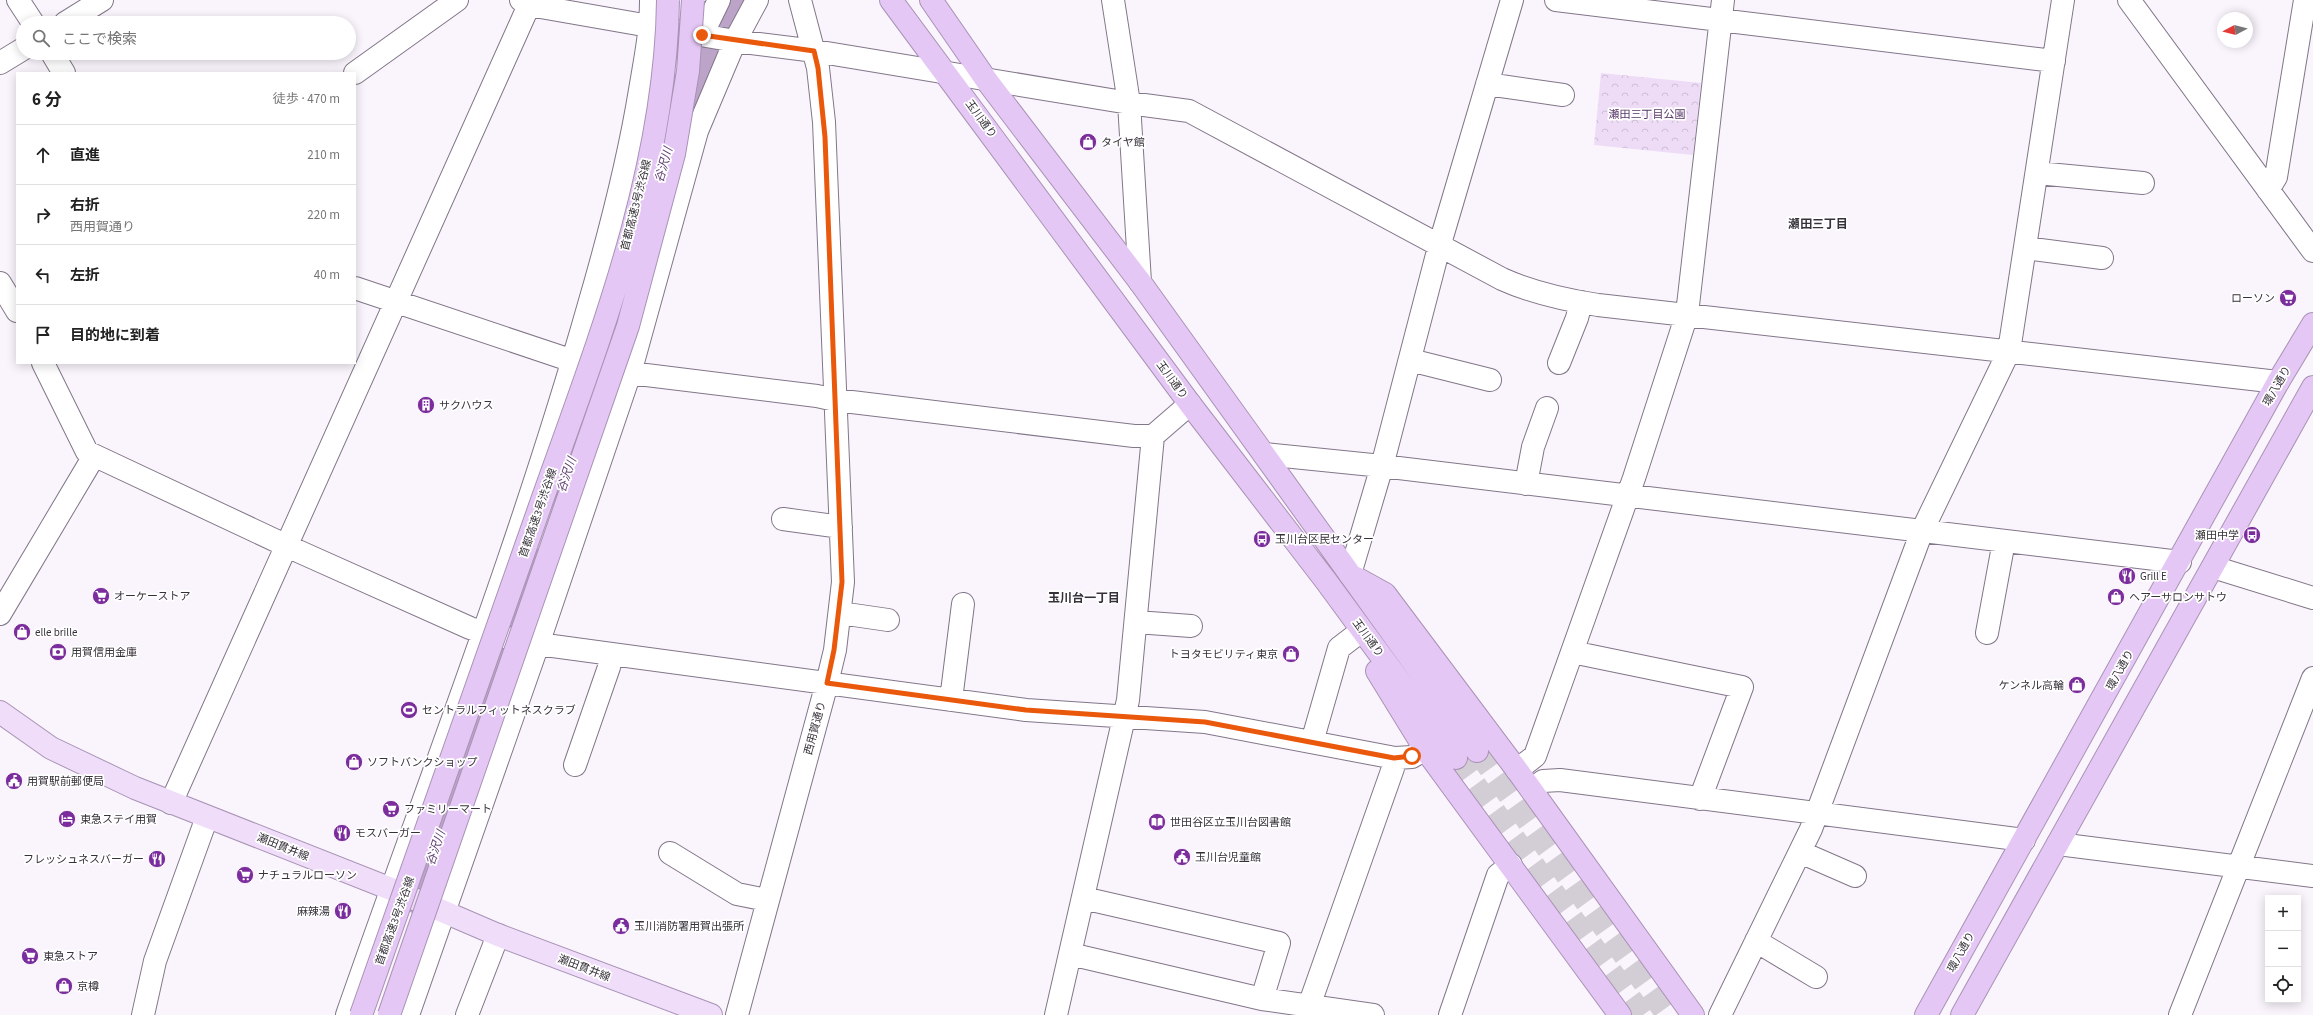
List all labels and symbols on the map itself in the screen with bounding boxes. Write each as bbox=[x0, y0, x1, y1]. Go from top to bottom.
north arrow bbox=[2217, 12, 2253, 48]
route end bbox=[693, 26, 711, 44]
street label: 玉川通り bbox=[962, 97, 1000, 141]
park label: 瀬田三丁目公園 bbox=[1609, 107, 1686, 122]
shop icon: タイヤ館 bbox=[1078, 132, 1098, 152]
place label: タイヤ館 bbox=[1101, 135, 1145, 150]
water label: 谷沢川 bbox=[651, 143, 678, 185]
street label: 首都高速3号渋谷線 bbox=[617, 158, 655, 252]
district label: 瀬田三丁目 bbox=[1788, 216, 1848, 233]
supermarket icon: ローソン bbox=[2278, 288, 2298, 308]
place label: ローソン bbox=[2231, 291, 2275, 306]
street label: 玉川通り bbox=[1153, 358, 1191, 402]
street label: 環八通り bbox=[2260, 363, 2294, 409]
building icon: サクハウス bbox=[416, 395, 436, 415]
place label: サクハウス bbox=[439, 398, 493, 413]
water label: 谷沢川 bbox=[553, 453, 582, 495]
street label: 首都高速3号渋谷線 bbox=[516, 466, 560, 560]
bus stop icon: 瀬田中学 bbox=[2242, 525, 2262, 545]
place label: 瀬田中学 bbox=[2195, 528, 2239, 543]
bus stop icon: 玉川台区民センター bbox=[1252, 529, 1272, 549]
place label: 玉川台区民センター bbox=[1275, 532, 1374, 547]
restaurant icon: Grill E bbox=[2117, 566, 2137, 586]
place label: Grill E bbox=[2140, 569, 2167, 584]
supermarket icon: オーケーストア bbox=[91, 586, 111, 606]
shop icon: ヘアーサロンサトウ bbox=[2106, 587, 2126, 607]
place label: オーケーストア bbox=[114, 589, 190, 604]
district label: 玉川台一丁目 bbox=[1048, 590, 1120, 607]
place label: ヘアーサロンサトウ bbox=[2129, 590, 2227, 605]
street label: 玉川通り bbox=[1349, 616, 1387, 660]
shop icon: elle brille bbox=[12, 622, 32, 642]
place label: elle brille bbox=[35, 625, 78, 640]
bank icon: 用賀信用金庫 bbox=[48, 642, 68, 662]
shop icon: トヨタモビリティ東京 bbox=[1281, 644, 1301, 664]
place label: 用賀信用金庫 bbox=[71, 645, 137, 660]
place label: トヨタモビリティ東京 bbox=[1169, 647, 1278, 662]
street label: 環八通り bbox=[2103, 647, 2137, 693]
shop icon: ケンネル高輪 bbox=[2067, 675, 2087, 695]
place label: ケンネル高輪 bbox=[1999, 678, 2064, 693]
street label: 西用賀通り bbox=[801, 699, 829, 757]
sports icon: セントラルフィットネスクラブ bbox=[399, 700, 419, 720]
place label: セントラルフィットネスクラブ bbox=[422, 703, 576, 718]
route start bbox=[1403, 747, 1421, 765]
shop icon: ソフトバンクショップ bbox=[344, 752, 364, 772]
place label: ソフトバンクショップ bbox=[367, 755, 478, 770]
public building icon: 用賀駅前郵便局 bbox=[4, 771, 24, 791]
place label: 用賀駅前郵便局 bbox=[27, 774, 104, 789]
supermarket icon: ファミリーマート bbox=[381, 799, 401, 819]
place label: ファミリーマート bbox=[404, 802, 492, 817]
hotel icon: 東急ステイ用賀 bbox=[57, 809, 77, 829]
place label: 東急ステイ用賀 bbox=[80, 812, 157, 827]
library icon: 世田谷区立玉川台図書館 bbox=[1147, 812, 1167, 832]
place label: 世田谷区立玉川台図書館 bbox=[1170, 815, 1291, 830]
restaurant icon: モスバーガー bbox=[332, 823, 352, 843]
place label: モスバーガー bbox=[355, 826, 421, 841]
water label: 谷沢川 bbox=[422, 826, 451, 868]
street label: 瀬田貫井線 bbox=[255, 830, 311, 864]
public building icon: 玉川台児童館 bbox=[1172, 847, 1192, 867]
restaurant icon: フレッシュネスバーガー bbox=[147, 849, 167, 869]
place label: 玉川台児童館 bbox=[1195, 850, 1261, 865]
place label: フレッシュネスバーガー bbox=[23, 852, 144, 867]
supermarket icon: ナチュラルローソン bbox=[235, 865, 255, 885]
place label: ナチュラルローソン bbox=[258, 868, 357, 883]
street label: 首都高速3号渋谷線 bbox=[372, 875, 418, 967]
restaurant icon: 麻辣湯 bbox=[333, 901, 353, 921]
place label: 麻辣湯 bbox=[297, 904, 330, 919]
public building icon: 玉川消防署用賀出張所 bbox=[611, 916, 631, 936]
place label: 玉川消防署用賀出張所 bbox=[634, 919, 745, 934]
street label: 環八通り bbox=[1944, 929, 1978, 975]
supermarket icon: 東急ストア bbox=[20, 946, 40, 966]
place label: 東急ストア bbox=[43, 949, 98, 964]
street label: 瀬田貫井線 bbox=[556, 951, 612, 985]
shop icon: 京樽 bbox=[54, 976, 74, 996]
place label: 京樽 bbox=[77, 979, 99, 994]

